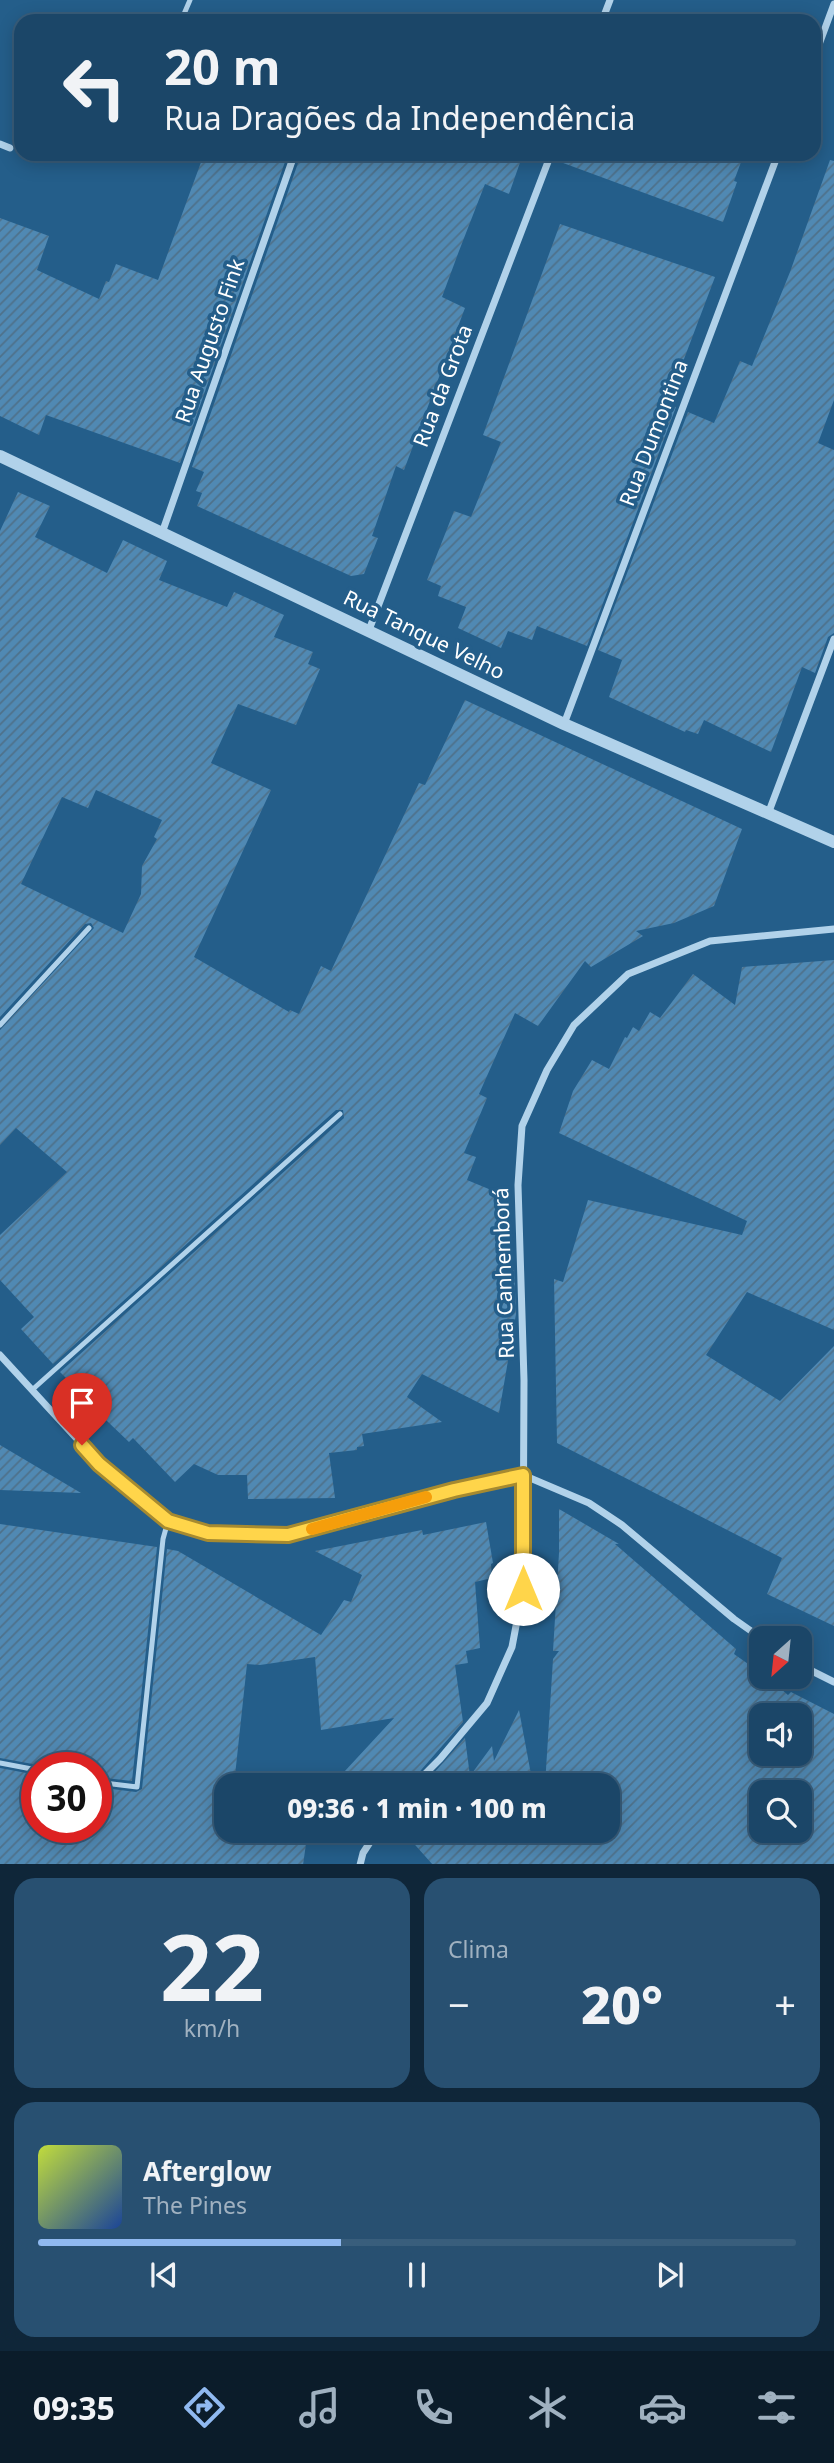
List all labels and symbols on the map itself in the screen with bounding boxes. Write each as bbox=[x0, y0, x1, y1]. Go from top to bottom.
street label: Rua Augusto Fink bbox=[168, 254, 251, 426]
street label: Rua da Grota bbox=[406, 320, 478, 451]
street label: Rua Dumontina bbox=[612, 355, 694, 510]
street label: Rua Tanque Velho bbox=[339, 583, 510, 685]
street label: Rua Canhemborá bbox=[486, 1187, 520, 1359]
pin bbox=[52, 1373, 112, 1445]
position arrow bbox=[486, 1552, 560, 1626]
north arrow bbox=[749, 1626, 812, 1689]
speed limit sign: 30 bbox=[21, 1752, 112, 1843]

